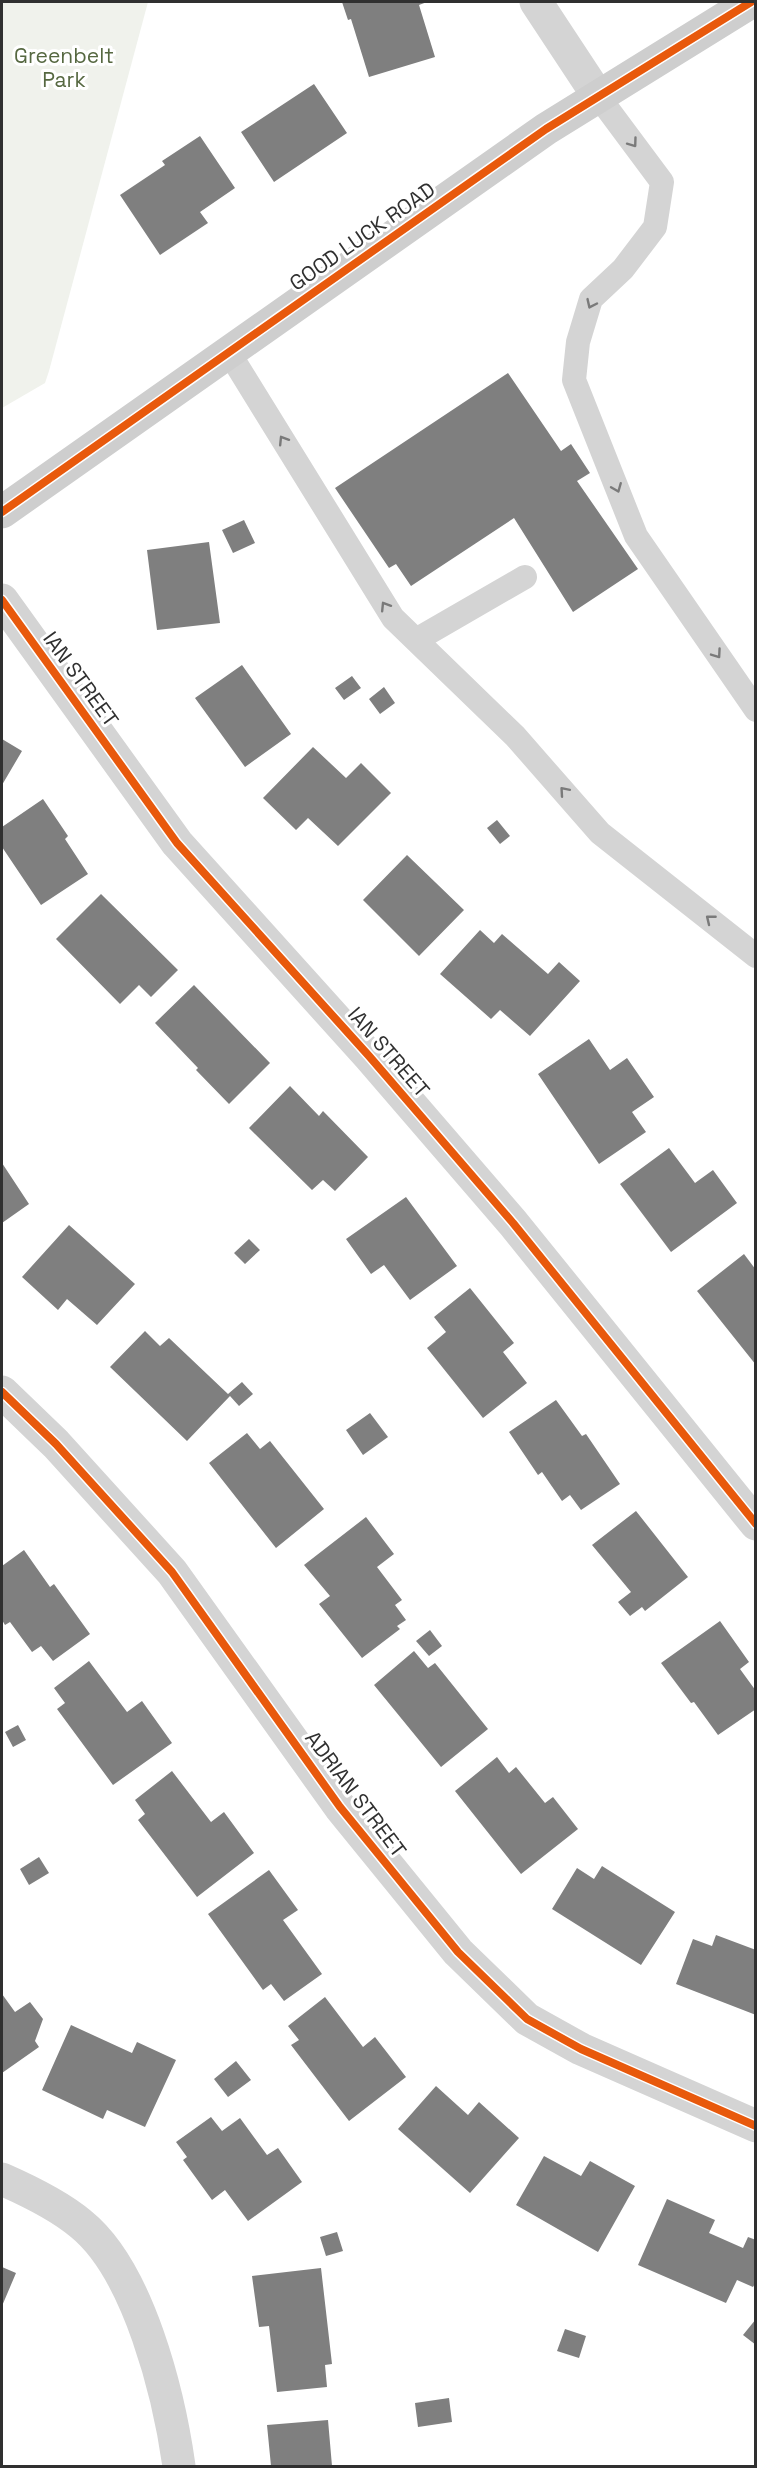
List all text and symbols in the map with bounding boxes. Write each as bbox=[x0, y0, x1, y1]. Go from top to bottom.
park label: Greenbelt Park bbox=[14, 42, 114, 93]
one-way arrow bbox=[625, 137, 636, 148]
street label: GOOD LUCK ROAD bbox=[284, 176, 440, 296]
one-way arrow bbox=[586, 298, 598, 309]
one-way arrow bbox=[278, 436, 290, 446]
one-way arrow bbox=[610, 482, 622, 493]
one-way arrow bbox=[381, 602, 393, 612]
street label: IAN STREET bbox=[37, 626, 125, 732]
one-way arrow bbox=[710, 648, 721, 659]
one-way arrow bbox=[560, 787, 571, 798]
one-way arrow bbox=[706, 916, 717, 927]
street label: IAN STREET bbox=[342, 1001, 436, 1103]
street label: ADRIAN STREET bbox=[299, 1725, 413, 1863]

